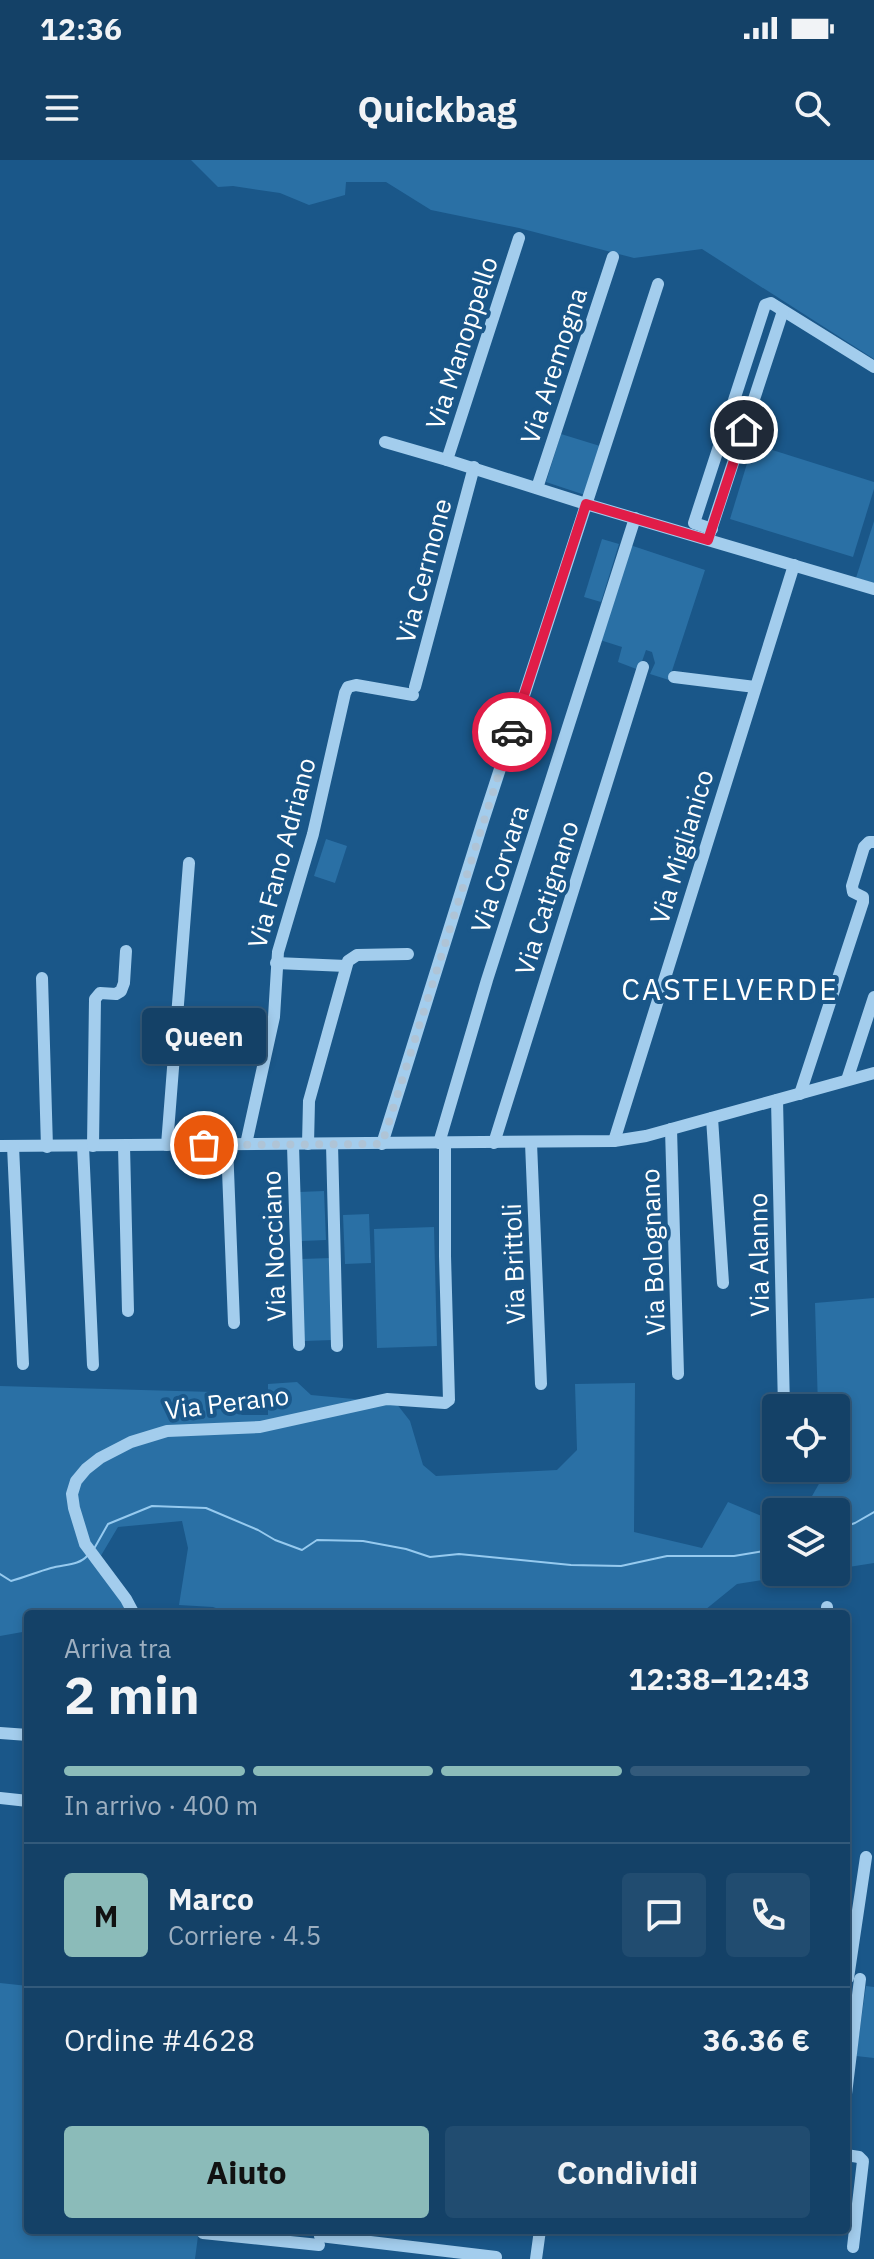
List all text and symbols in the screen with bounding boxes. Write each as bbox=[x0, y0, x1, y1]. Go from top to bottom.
text: 12:36 bbox=[40, 9, 122, 48]
text: Quickbag bbox=[357, 85, 517, 132]
icon: menu bbox=[40, 86, 84, 130]
icon: search bbox=[790, 86, 834, 130]
street label: Via Manoppello bbox=[417, 252, 505, 433]
street label: Via Aremogna bbox=[512, 283, 594, 448]
pin bbox=[710, 396, 778, 464]
icon: home bbox=[722, 408, 766, 452]
street label: Via Cermone bbox=[387, 495, 459, 647]
courier bbox=[472, 692, 552, 772]
icon: car bbox=[490, 710, 534, 754]
street label: Via Fano Adriano bbox=[239, 754, 323, 952]
street label: Via Miglianico bbox=[641, 765, 721, 928]
street label: Via Corvara bbox=[462, 800, 536, 937]
street label: Via Catignano bbox=[506, 816, 586, 979]
district label: CASTELVERDE bbox=[621, 969, 839, 1008]
callout: Queen bbox=[142, 1009, 266, 1065]
text: Queen bbox=[165, 1019, 243, 1053]
pin bbox=[170, 1111, 238, 1179]
icon: bag bbox=[182, 1123, 226, 1167]
street label: Via Bolognano bbox=[632, 1168, 672, 1336]
street label: Via Nocciano bbox=[253, 1170, 293, 1322]
street label: Via Alanno bbox=[740, 1193, 776, 1317]
street label: Via Brittoli bbox=[494, 1203, 532, 1325]
street label: Via Perano bbox=[163, 1378, 291, 1426]
map controls bbox=[762, 1394, 850, 1586]
button: locate bbox=[762, 1394, 850, 1482]
button: layers bbox=[762, 1498, 850, 1586]
text: Arriva tra bbox=[64, 1631, 171, 1665]
text: 12:38–12:43 bbox=[629, 1659, 810, 1698]
text: 2 min bbox=[64, 1661, 200, 1728]
text: In arrivo · 400 m bbox=[64, 1788, 258, 1822]
button: chat bbox=[622, 1873, 706, 1957]
button: phone bbox=[726, 1873, 810, 1957]
text: Marco bbox=[168, 1879, 254, 1918]
text: M bbox=[94, 1896, 118, 1935]
text: Corriere · 4.5 bbox=[168, 1918, 321, 1952]
text: Ordine #4628 bbox=[64, 2020, 255, 2059]
text: 36.36 € bbox=[703, 2020, 810, 2059]
button: Aiuto bbox=[64, 2126, 429, 2218]
button: Condividi bbox=[445, 2126, 810, 2218]

